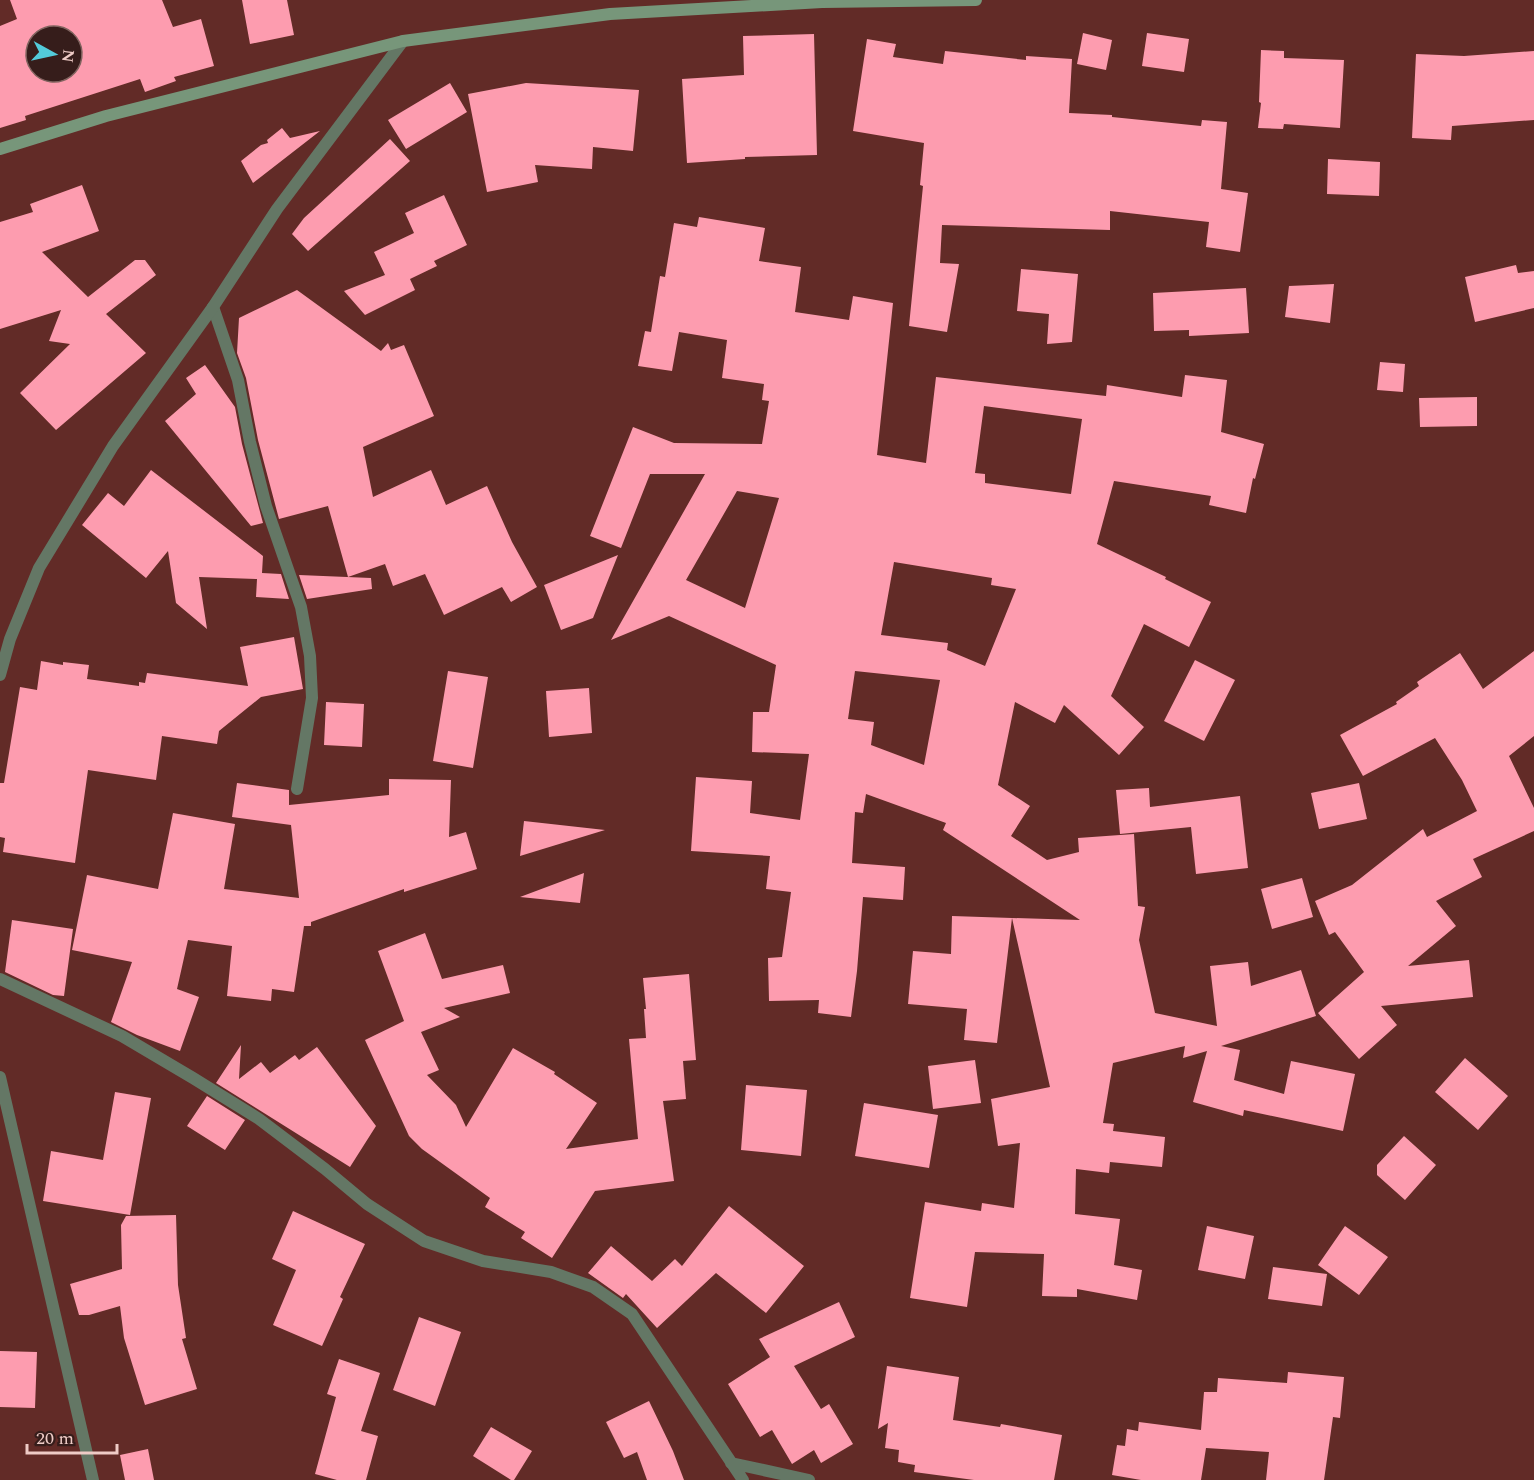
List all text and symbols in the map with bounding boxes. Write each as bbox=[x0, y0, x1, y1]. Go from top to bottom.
north arrow bbox=[24, 24, 84, 84]
text: N bbox=[55, 48, 81, 64]
scale bar bbox=[27, 1417, 117, 1455]
text: 20 m bbox=[36, 1425, 74, 1452]

